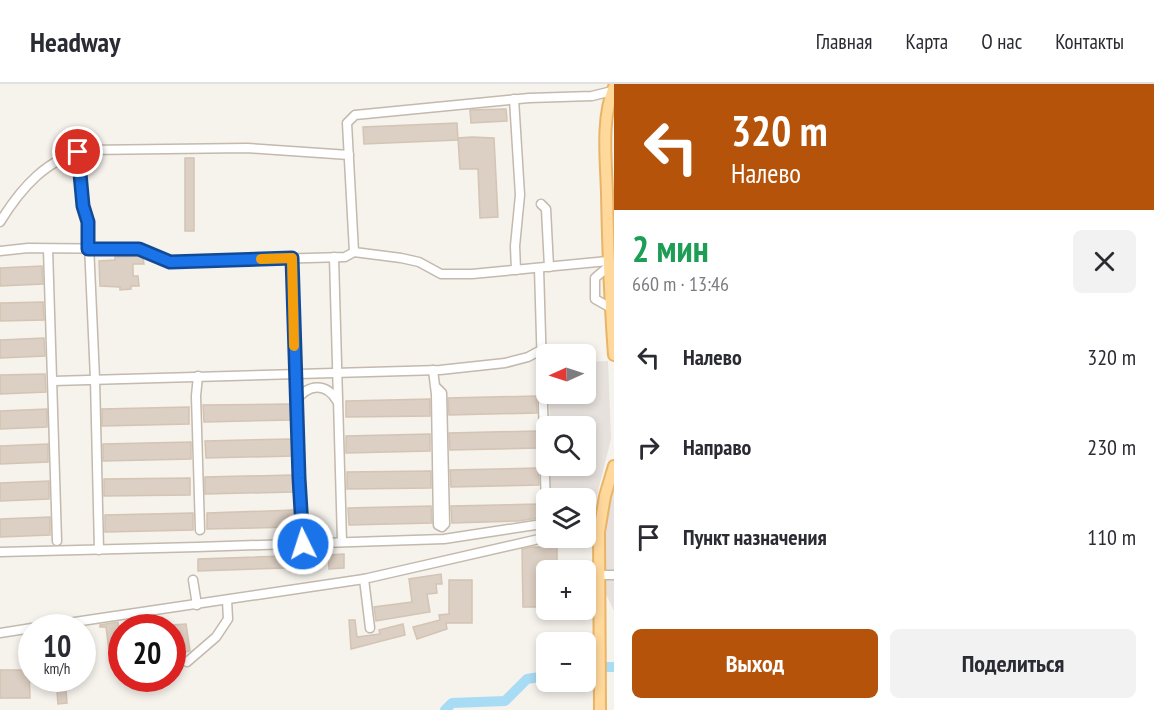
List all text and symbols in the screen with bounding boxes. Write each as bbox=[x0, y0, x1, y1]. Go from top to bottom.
text: Headway bbox=[30, 23, 120, 60]
text: Главная bbox=[816, 28, 872, 55]
text: Карта bbox=[905, 28, 948, 55]
text: О нас bbox=[981, 28, 1022, 55]
text: Контакты bbox=[1055, 28, 1124, 55]
text: 320 m bbox=[731, 103, 828, 158]
icon: left bbox=[632, 108, 710, 186]
pin bbox=[52, 126, 103, 177]
icon: arrive bbox=[61, 135, 94, 168]
text: Налево bbox=[731, 156, 801, 190]
text: 2 мин bbox=[632, 225, 709, 272]
button: close bbox=[1073, 230, 1136, 293]
text: 660 m · 13:46 bbox=[632, 271, 729, 297]
icon: left bbox=[632, 341, 665, 374]
text: Налево bbox=[683, 343, 742, 371]
text: 320 m bbox=[1087, 343, 1136, 371]
north arrow bbox=[536, 344, 596, 404]
map controls bbox=[536, 344, 596, 692]
button: search bbox=[536, 416, 596, 476]
icon: right bbox=[632, 431, 665, 464]
text: Направо bbox=[683, 433, 751, 461]
text: 230 m bbox=[1087, 433, 1136, 461]
button: layers bbox=[536, 488, 596, 548]
position arrow bbox=[271, 512, 335, 576]
icon: arrive bbox=[632, 521, 665, 554]
text: Пункт назначения bbox=[683, 523, 827, 551]
text: 110 m bbox=[1087, 523, 1136, 551]
button: + bbox=[536, 560, 596, 620]
speed limit sign: 20 bbox=[108, 614, 186, 692]
text: 10 bbox=[43, 626, 71, 665]
button: Выход bbox=[632, 629, 878, 698]
button: Поделиться bbox=[890, 629, 1136, 698]
button: − bbox=[536, 632, 596, 692]
text: km/h bbox=[44, 659, 70, 678]

